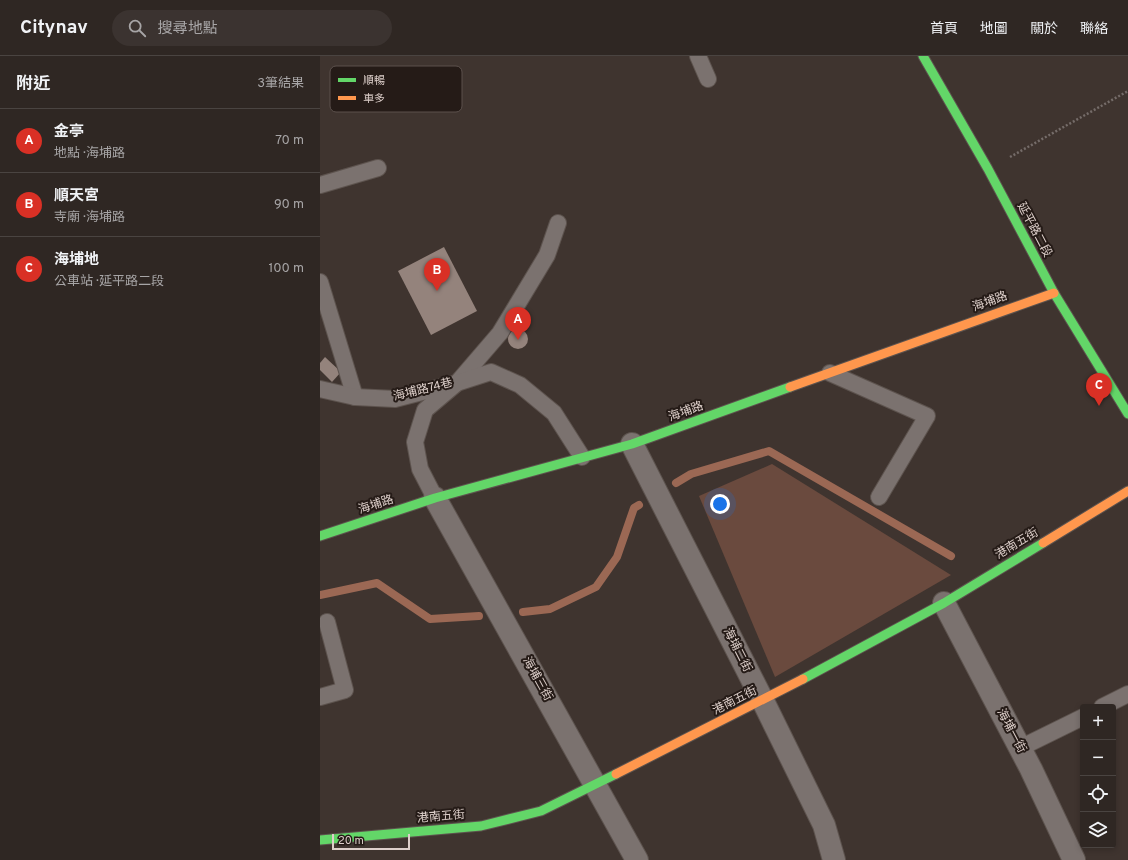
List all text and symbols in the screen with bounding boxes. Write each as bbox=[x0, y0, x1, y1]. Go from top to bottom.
search box bbox=[112, 10, 392, 46]
text: Citynav bbox=[20, 16, 88, 40]
icon: search bbox=[126, 17, 148, 39]
text: 搜尋地點 bbox=[158, 20, 218, 39]
text: 首頁 bbox=[930, 21, 958, 38]
text: 地圖 bbox=[980, 21, 1008, 38]
text: 關於 bbox=[1030, 21, 1058, 38]
text: 聯絡 bbox=[1080, 21, 1108, 38]
legend bbox=[330, 66, 462, 112]
text: 附近 bbox=[16, 74, 50, 96]
text: 順暢 bbox=[363, 74, 385, 88]
text: 3筆結果 bbox=[257, 76, 304, 92]
text: 車多 bbox=[363, 92, 385, 106]
text: 金亭 bbox=[54, 123, 84, 142]
text: A bbox=[24, 133, 34, 149]
text: 70 m bbox=[275, 133, 304, 149]
text: 地點 · 海埔路 bbox=[54, 146, 125, 162]
text: 順天宮 bbox=[54, 187, 99, 206]
text: B bbox=[25, 197, 33, 213]
text: 90 m bbox=[274, 197, 304, 213]
street label: 延平路二段 bbox=[1013, 200, 1055, 260]
text: 寺廟 · 海埔路 bbox=[54, 210, 125, 226]
text: 海埔地 bbox=[54, 251, 99, 270]
pin: B bbox=[424, 258, 450, 291]
text: C bbox=[25, 261, 33, 277]
text: 100 m bbox=[268, 261, 304, 277]
text: 公車站 · 延平路二段 bbox=[54, 274, 164, 290]
street label: 海埔路 bbox=[970, 288, 1010, 316]
pin: A bbox=[505, 307, 531, 340]
pin: C bbox=[1086, 373, 1112, 406]
street label: 海埔路74巷 bbox=[392, 375, 454, 405]
street label: 海埔路 bbox=[666, 398, 706, 426]
street label: 海埔路 bbox=[356, 492, 396, 518]
your location bbox=[710, 494, 730, 514]
street label: 港南五街 bbox=[992, 525, 1042, 563]
street label: 海埔二街 bbox=[719, 625, 755, 675]
street label: 海埔三街 bbox=[518, 654, 556, 704]
street label: 港南五街 bbox=[710, 683, 760, 719]
map controls bbox=[1080, 704, 1116, 848]
button: + bbox=[1080, 704, 1116, 740]
street label: 海埔一街 bbox=[993, 706, 1029, 756]
button: − bbox=[1080, 740, 1116, 776]
button: locate bbox=[1080, 776, 1116, 812]
street label: 港南五街 bbox=[416, 807, 466, 827]
button: layers bbox=[1080, 812, 1116, 848]
scale bar bbox=[332, 832, 410, 851]
text: 20 m bbox=[338, 834, 364, 848]

